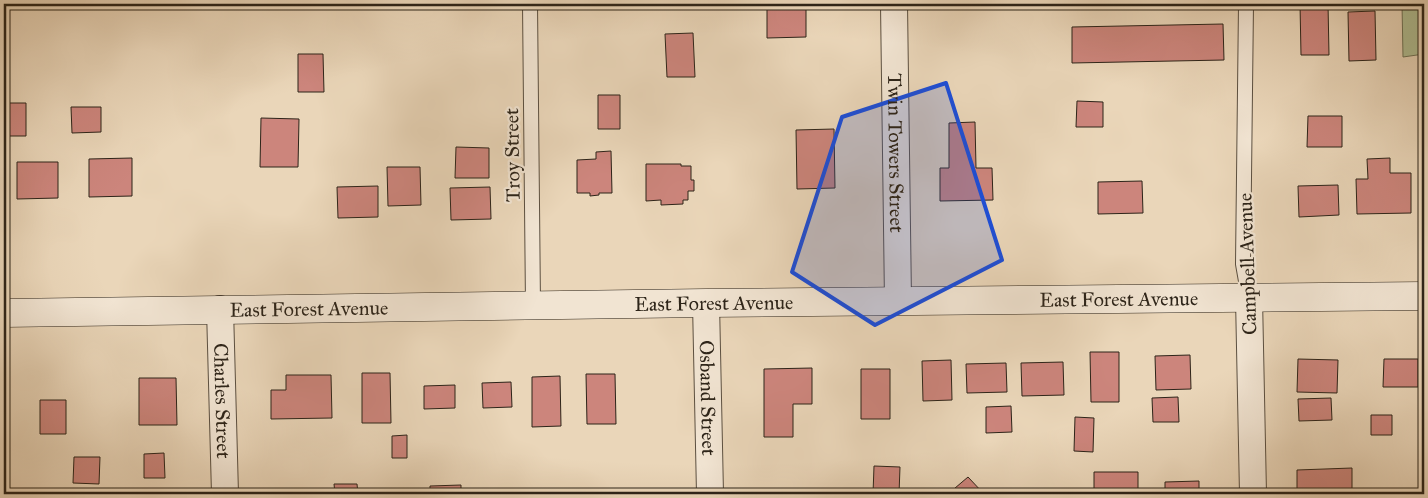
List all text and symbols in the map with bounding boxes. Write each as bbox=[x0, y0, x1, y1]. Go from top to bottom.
street label: Twin Towers Street bbox=[883, 73, 909, 233]
street label: Troy Street bbox=[499, 108, 525, 202]
street label: Campbell Avenue bbox=[1233, 193, 1261, 335]
street label: East Forest Avenue bbox=[1039, 286, 1198, 312]
street label: East Forest Avenue bbox=[634, 290, 793, 316]
street label: East Forest Avenue bbox=[229, 296, 389, 322]
street label: Osband Street bbox=[695, 340, 721, 456]
street label: Charles Street bbox=[209, 343, 236, 459]

